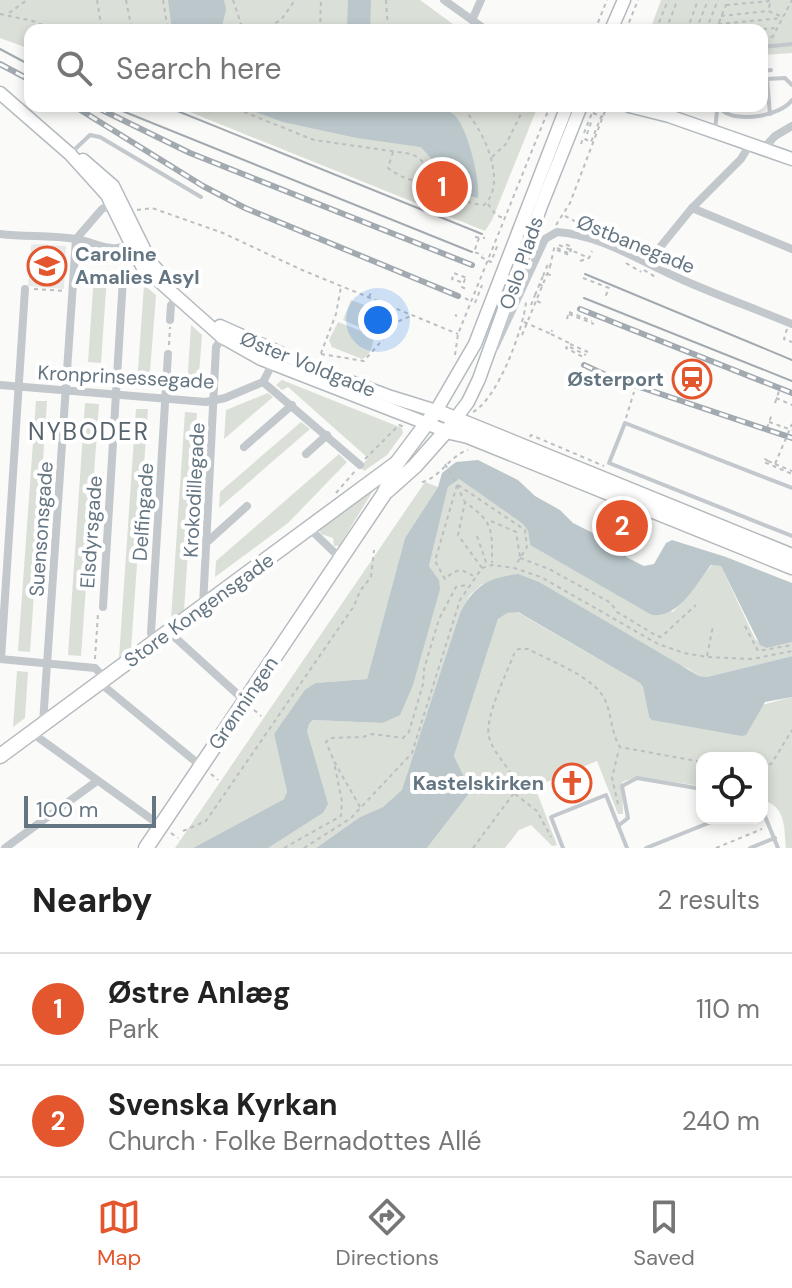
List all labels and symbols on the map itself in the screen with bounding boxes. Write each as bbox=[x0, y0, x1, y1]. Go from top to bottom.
pin: 1 bbox=[416, 157, 468, 217]
street label: Østbanegade bbox=[573, 209, 699, 279]
street label: Oslo Plads bbox=[493, 213, 549, 313]
place label: Caroline Amalies Asyl bbox=[75, 241, 200, 290]
school or university icon: Caroline Amalies Asyl bbox=[26, 245, 68, 287]
your location bbox=[358, 300, 398, 340]
street label: Øster Voldgade bbox=[237, 325, 379, 403]
station icon: Østerport bbox=[671, 358, 713, 400]
street label: Kronprinsessegade bbox=[37, 359, 215, 395]
place label: Østerport bbox=[567, 366, 664, 392]
district label: NYBODER bbox=[28, 416, 150, 447]
street label: Krokodillegade bbox=[177, 422, 211, 558]
street label: Suensonsgade bbox=[23, 461, 59, 597]
street label: Delfingade bbox=[127, 462, 159, 562]
street label: Elsdyrsgade bbox=[74, 475, 108, 589]
pin: 2 bbox=[596, 496, 648, 556]
street label: Store Kongensgade bbox=[119, 547, 279, 673]
street label: Grønningen bbox=[202, 651, 284, 755]
church icon: Kastelskirken bbox=[551, 762, 593, 804]
place label: Kastelskirken bbox=[413, 770, 544, 796]
scale bar bbox=[24, 792, 156, 828]

